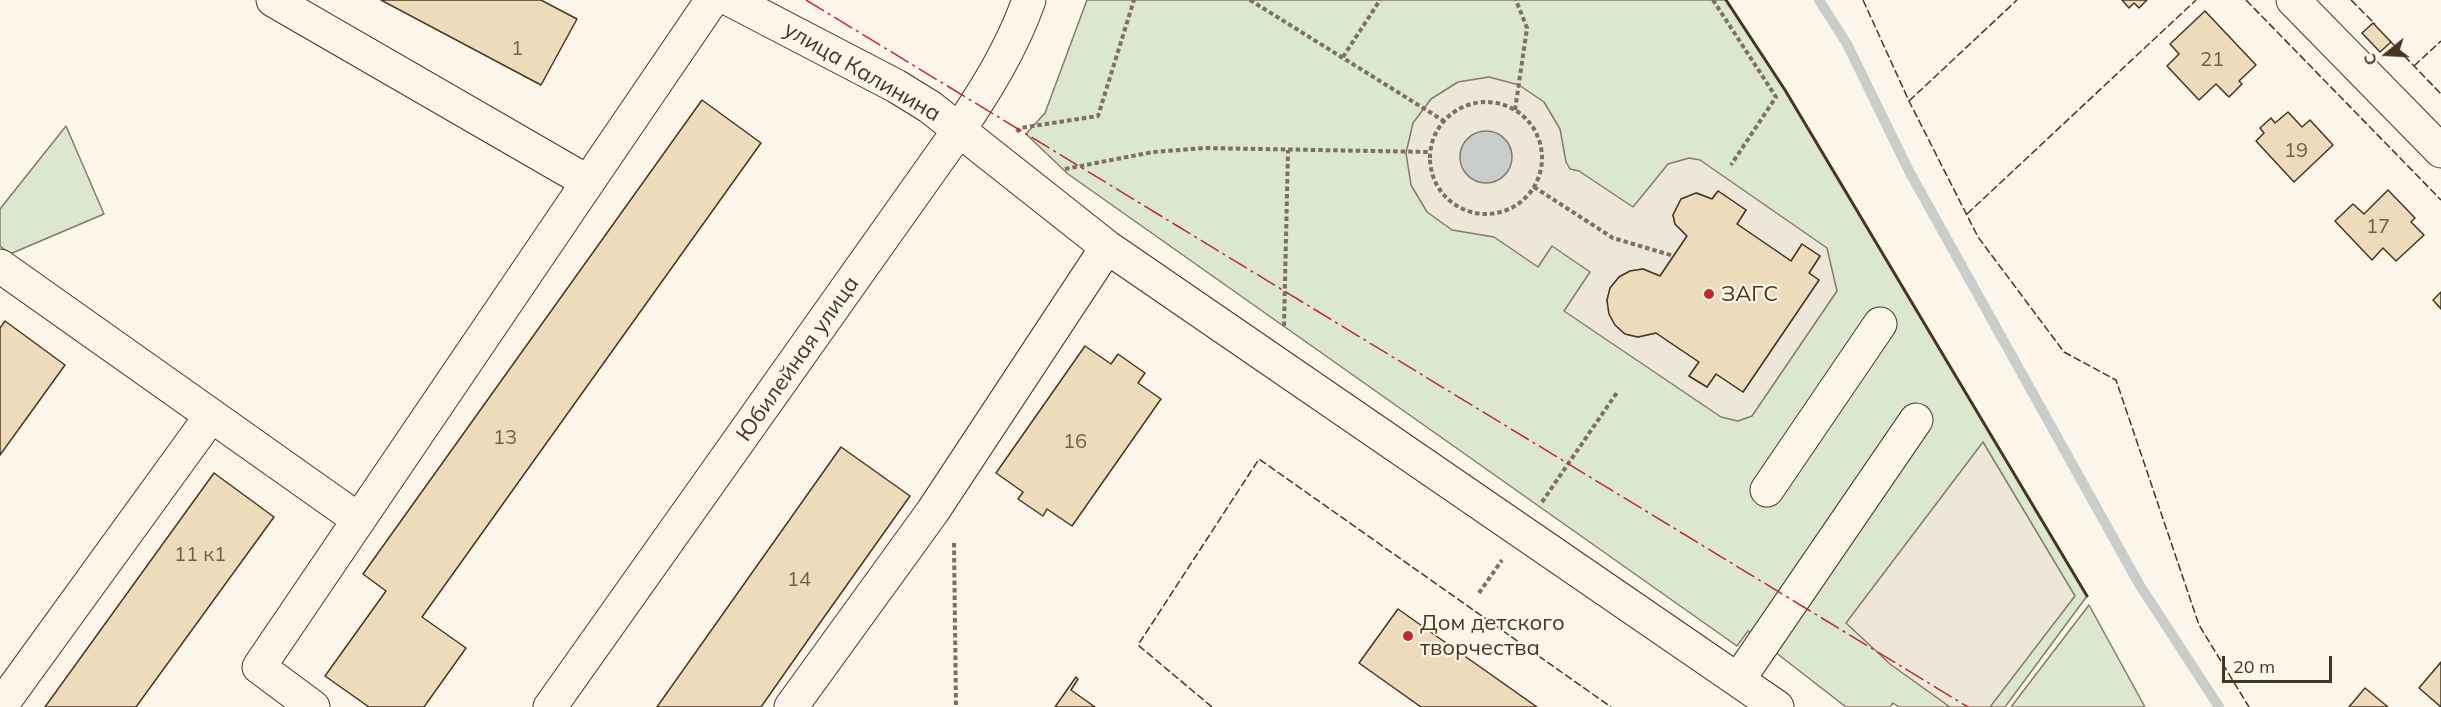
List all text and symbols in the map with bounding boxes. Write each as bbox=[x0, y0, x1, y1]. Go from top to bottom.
street label: улица Калинина bbox=[779, 16, 945, 128]
north arrow bbox=[2357, 24, 2417, 84]
house number: 1 bbox=[511, 37, 523, 61]
house number: 21 bbox=[2200, 48, 2224, 72]
text: С bbox=[2359, 51, 2381, 68]
house number: 19 bbox=[2284, 139, 2308, 163]
house number: 17 bbox=[2366, 215, 2390, 239]
street label: Юбилейная улица bbox=[731, 271, 865, 447]
place label: ЗАГС bbox=[1721, 281, 1778, 307]
marker: ЗАГС bbox=[1702, 287, 1716, 301]
house number: 13 bbox=[493, 426, 517, 450]
house number: 16 bbox=[1063, 430, 1087, 454]
house number: 11 к1 bbox=[174, 543, 226, 567]
house number: 14 bbox=[787, 568, 811, 592]
place label: Дом детского творчества bbox=[1420, 610, 1565, 662]
marker: Дом детского творчества bbox=[1401, 629, 1415, 643]
scale bar bbox=[2225, 644, 2334, 682]
text: 20 m bbox=[2233, 655, 2275, 678]

